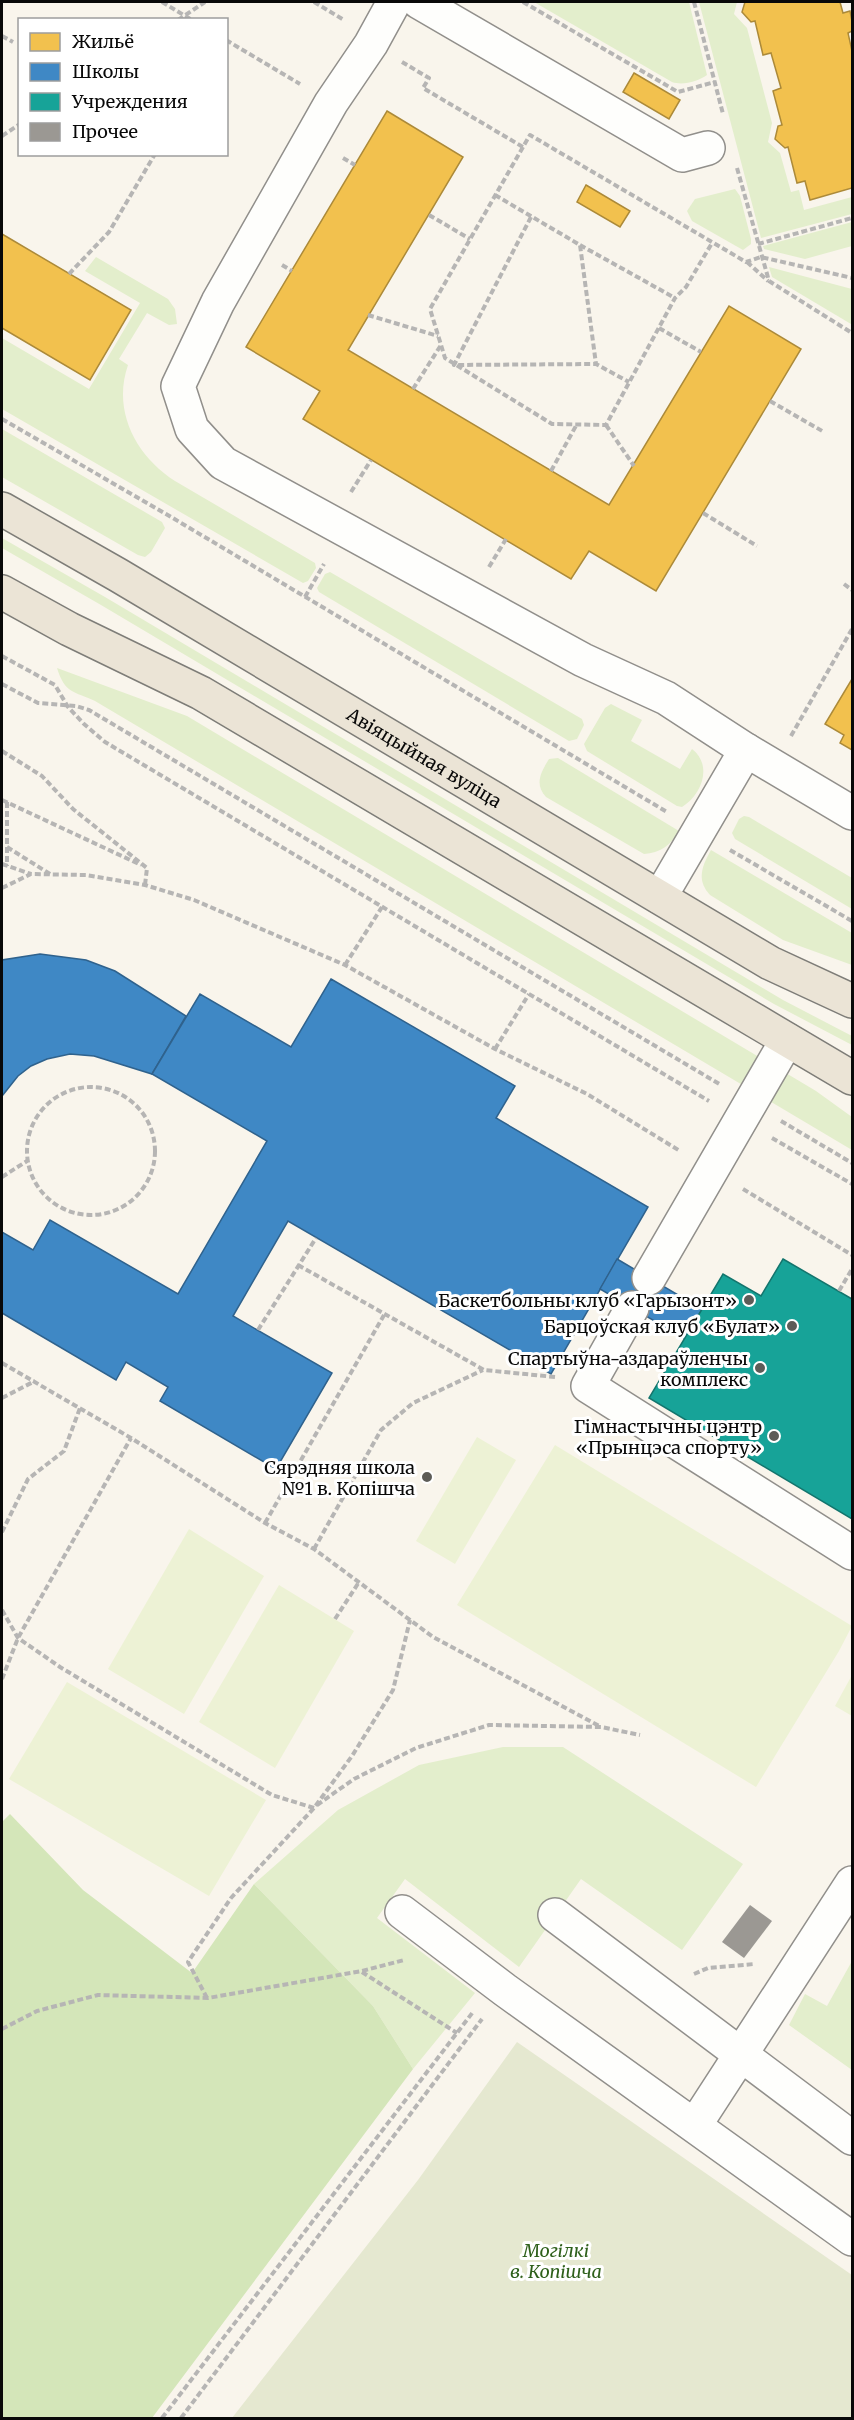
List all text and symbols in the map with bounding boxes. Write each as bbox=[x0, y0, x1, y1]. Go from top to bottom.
legend bbox=[18, 18, 228, 156]
text: Жильё bbox=[72, 30, 134, 53]
text: Школы bbox=[72, 60, 139, 83]
text: Учреждения bbox=[71, 90, 188, 113]
text: Прочее bbox=[72, 120, 138, 143]
street label: Авіяцыйная вуліца bbox=[342, 702, 506, 812]
place label: Баскетбольны клуб «Гарызонт» bbox=[438, 1289, 737, 1312]
marker: Баскетбольны клуб «Гарызонт» bbox=[742, 1293, 756, 1307]
place label: Барцоўская клуб «Булат» bbox=[544, 1315, 780, 1338]
marker: Барцоўская клуб «Булат» bbox=[785, 1319, 799, 1333]
place label: Спартыўна-аздараўленчы комплекс bbox=[508, 1347, 748, 1391]
marker: Спартыўна-аздараўленчы комплекс bbox=[753, 1361, 767, 1375]
place label: Гімнастычны цэнтр «Прынцэса спорту» bbox=[574, 1415, 762, 1459]
marker: Гімнастычны цэнтр «Прынцэса спорту» bbox=[767, 1429, 781, 1443]
place label: Сярэдняя школа №1 в. Копішча bbox=[264, 1456, 415, 1500]
marker: Сярэдняя школа №1 в. Копішча bbox=[420, 1470, 434, 1484]
park label: Могілкі в. Копішча bbox=[510, 2239, 602, 2283]

